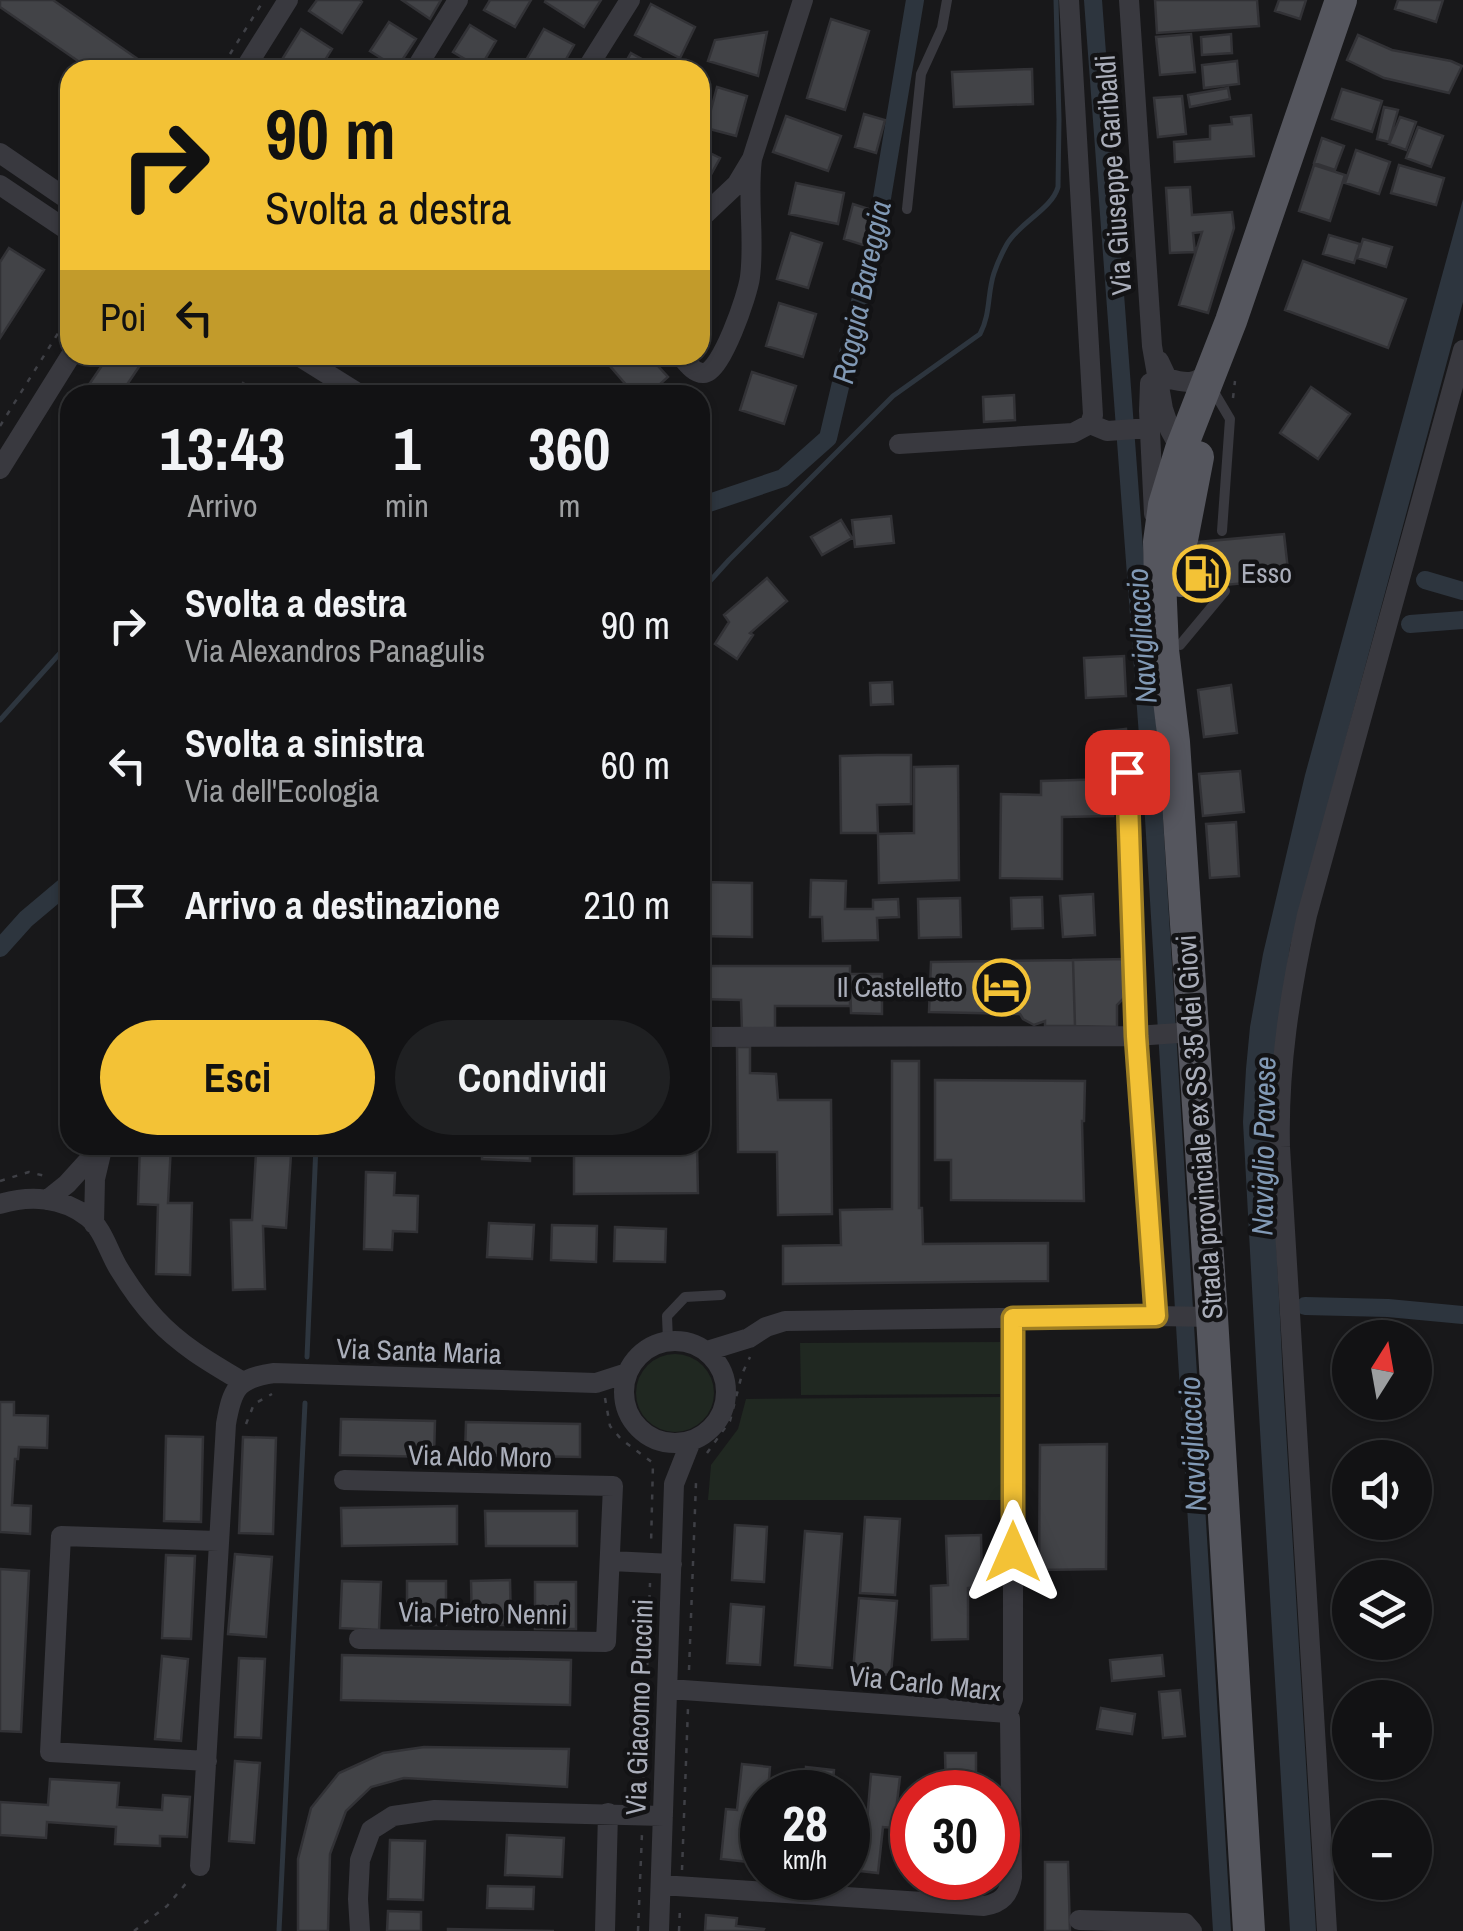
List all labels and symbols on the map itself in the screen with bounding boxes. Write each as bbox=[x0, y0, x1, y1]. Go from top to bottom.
street label: Via Giuseppe Garibaldi bbox=[1086, 54, 1140, 296]
water label: Roggia Bareggia bbox=[822, 197, 900, 387]
fuel station icon: Esso bbox=[1172, 543, 1232, 603]
place label: Esso bbox=[1241, 554, 1292, 592]
water label: Navigliaccio bbox=[1116, 567, 1166, 705]
pin bbox=[1085, 730, 1170, 815]
street label: Strada provinciale ex SS 35 dei Giovi bbox=[1167, 933, 1231, 1321]
hotel icon: Il Castelletto bbox=[972, 957, 1032, 1017]
place label: Il Castelletto bbox=[837, 968, 963, 1006]
water label: Naviglio Pavese bbox=[1241, 1056, 1285, 1236]
north arrow bbox=[1332, 1320, 1432, 1420]
street label: Via Santa Maria bbox=[336, 1329, 503, 1373]
water label: Navigliaccio bbox=[1168, 1375, 1216, 1513]
street label: Via Aldo Moro bbox=[408, 1436, 552, 1476]
position arrow bbox=[961, 1500, 1065, 1604]
street label: Via Pietro Nenni bbox=[398, 1593, 568, 1633]
street label: Via Giacomo Puccini bbox=[616, 1598, 662, 1816]
street label: Via Carlo Marx bbox=[847, 1656, 1003, 1710]
speed limit sign: 30 bbox=[890, 1770, 1020, 1900]

